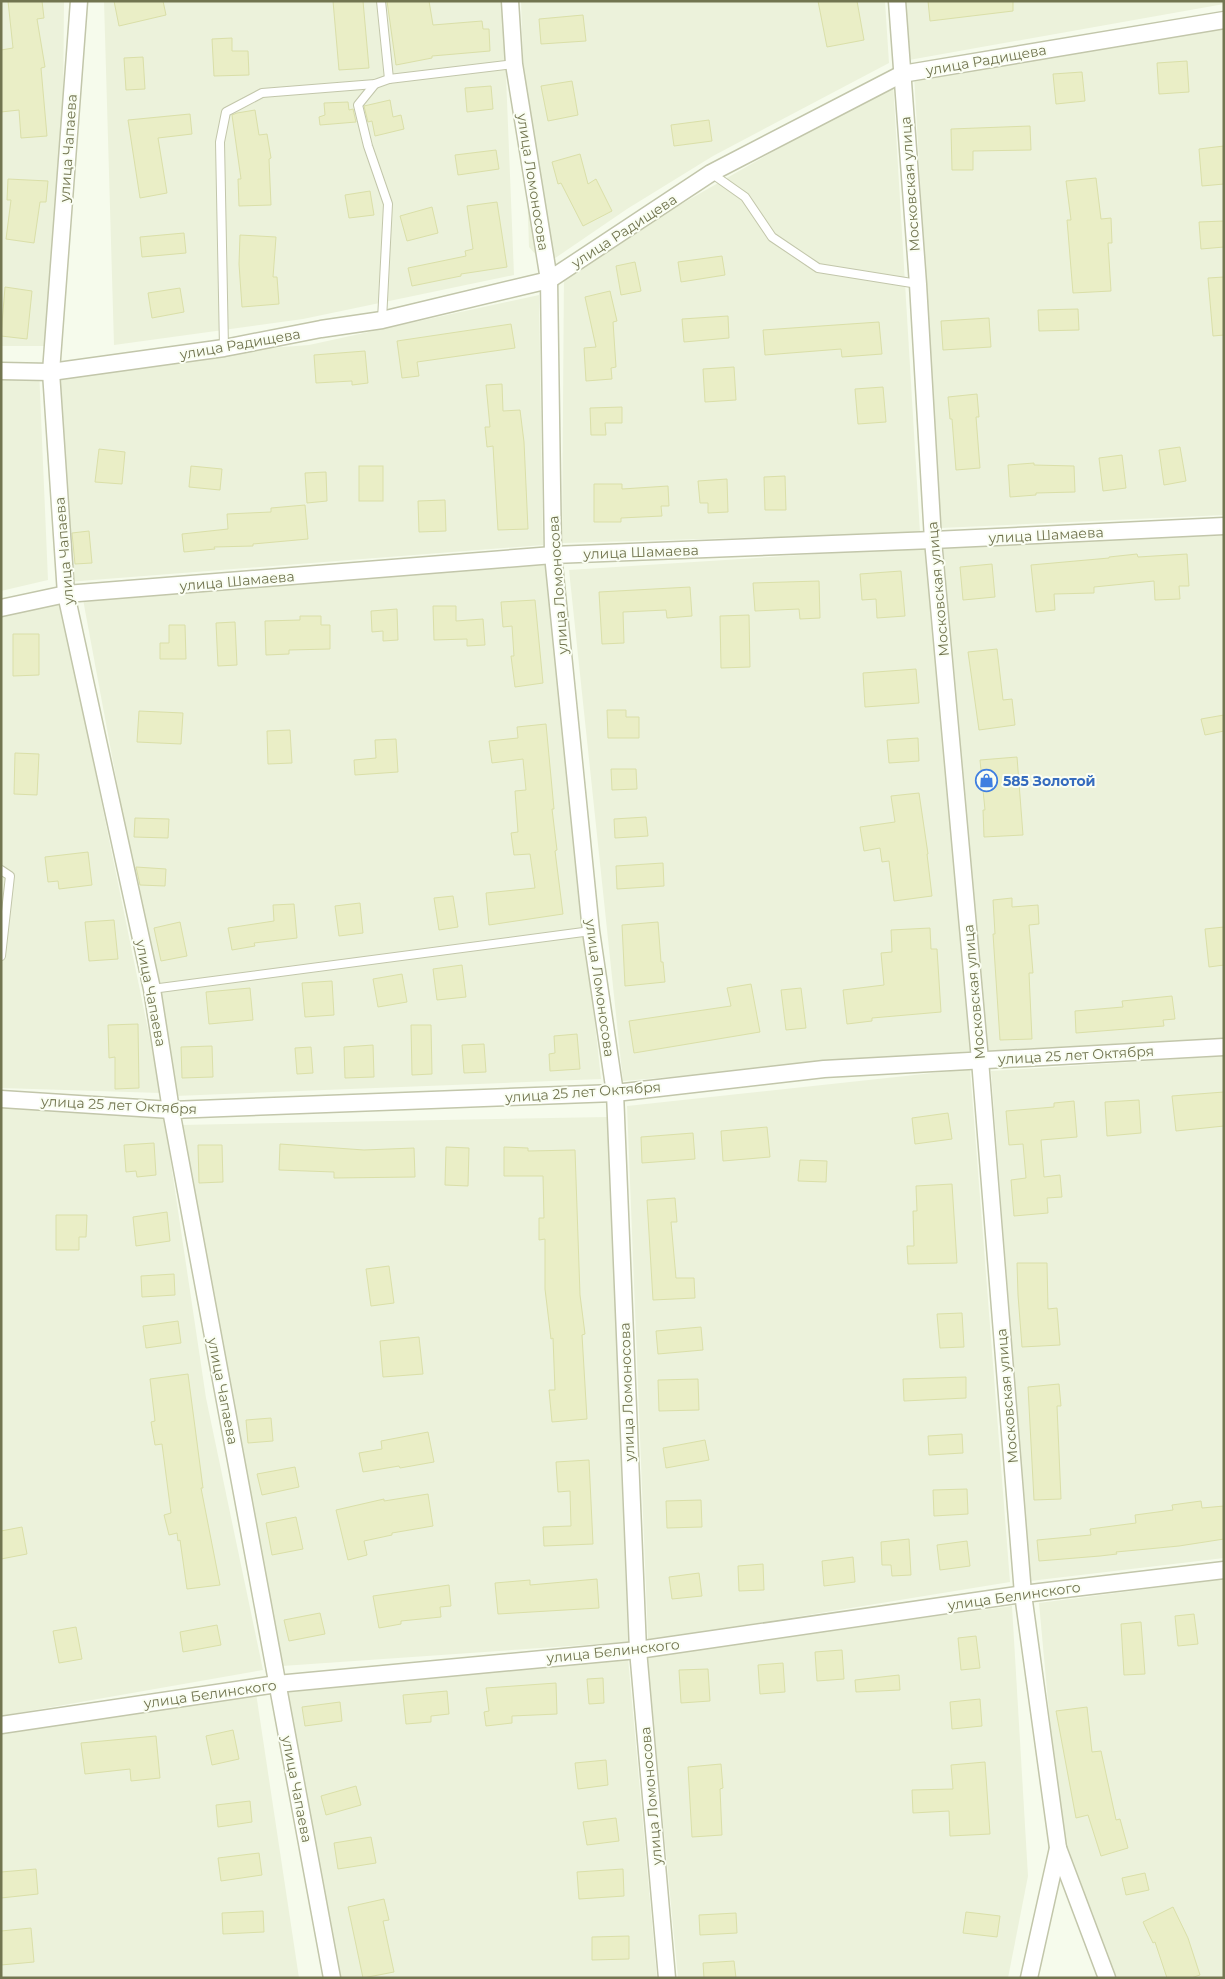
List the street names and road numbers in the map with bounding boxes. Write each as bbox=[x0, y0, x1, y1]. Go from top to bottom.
street label: улица Радищева bbox=[923, 41, 1048, 80]
street label: улица Чапаева bbox=[55, 93, 81, 204]
street label: улица Ломоносова bbox=[513, 111, 553, 252]
street label: Московская улица bbox=[896, 116, 924, 252]
street label: улица Радищева bbox=[567, 190, 680, 272]
street label: улица Радищева bbox=[177, 325, 302, 364]
street label: улица Чапаева bbox=[50, 496, 78, 607]
street label: улица Ломоносова bbox=[544, 515, 572, 656]
street label: Московская улица bbox=[923, 521, 953, 657]
street label: улица Шамаева bbox=[987, 523, 1104, 547]
street label: улица Шамаева bbox=[582, 541, 699, 563]
street label: улица Шамаева bbox=[178, 567, 295, 595]
street label: улица Ломоносова bbox=[581, 917, 619, 1058]
street label: Московская улица bbox=[959, 924, 989, 1060]
street label: улица Чапаева bbox=[132, 937, 170, 1048]
street label: улица 25 лет Октября bbox=[996, 1042, 1155, 1068]
street label: улица 25 лет Октября bbox=[503, 1078, 662, 1106]
street label: улица 25 лет Октября bbox=[39, 1092, 198, 1118]
street label: улица Ломоносова bbox=[616, 1322, 638, 1463]
street label: Московская улица bbox=[992, 1328, 1022, 1464]
street label: улица Чапаева bbox=[204, 1335, 242, 1446]
street label: улица Белинского bbox=[945, 1578, 1082, 1614]
street label: улица Белинского bbox=[544, 1635, 681, 1667]
street label: улица Белинского bbox=[141, 1676, 278, 1712]
street label: улица Ломоносова bbox=[636, 1726, 666, 1867]
street label: улица Чапаева bbox=[278, 1733, 316, 1844]

